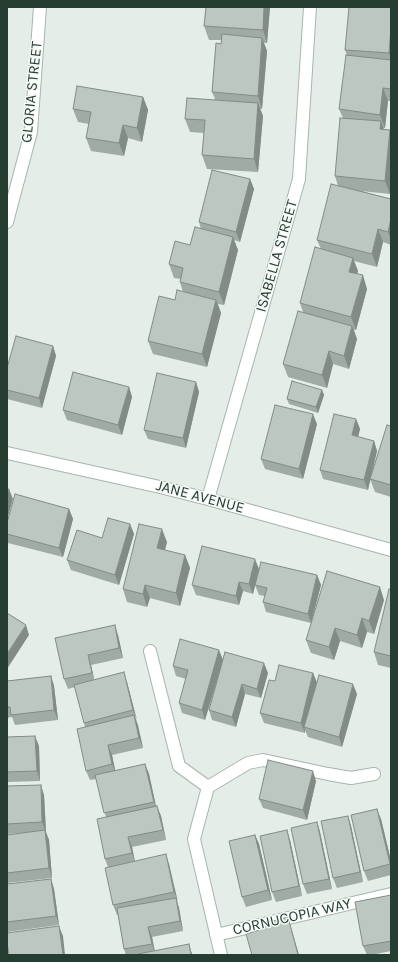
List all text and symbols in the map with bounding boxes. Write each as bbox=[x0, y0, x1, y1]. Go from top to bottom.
street label: GLORIA STREET bbox=[18, 40, 46, 144]
street label: ISABELLA STREET bbox=[252, 198, 302, 314]
street label: JANE AVENUE bbox=[154, 477, 246, 517]
street label: CORNUCOPIA WAY bbox=[231, 895, 353, 939]

